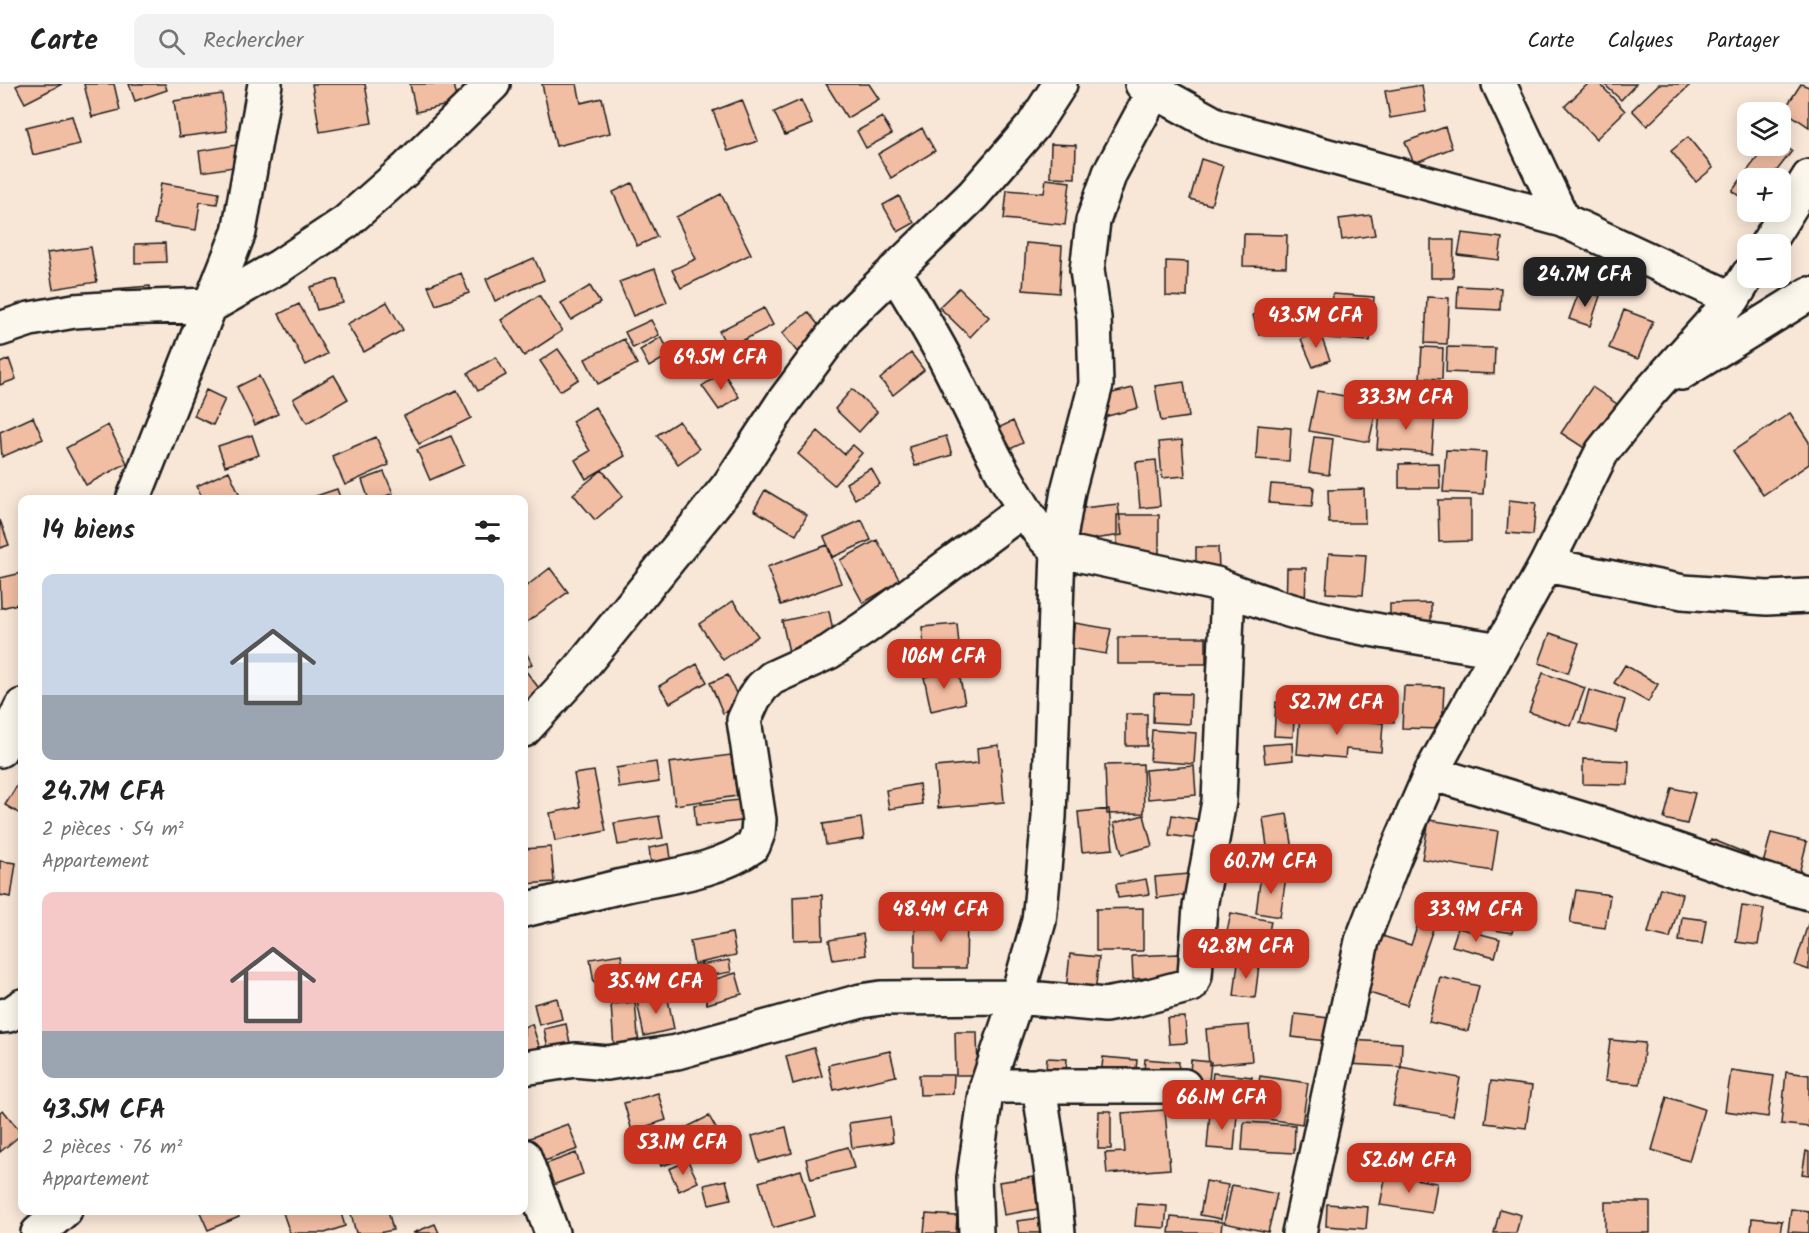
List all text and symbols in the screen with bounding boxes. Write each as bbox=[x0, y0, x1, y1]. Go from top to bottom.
search box bbox=[134, 14, 554, 68]
text: Carte bbox=[30, 19, 98, 64]
text: Rechercher bbox=[203, 24, 303, 59]
icon: search bbox=[155, 25, 188, 58]
text: Carte bbox=[1527, 25, 1574, 58]
text: Calques bbox=[1607, 25, 1673, 58]
text: Partager bbox=[1706, 25, 1779, 58]
map controls bbox=[1737, 102, 1791, 288]
button: layers bbox=[1737, 102, 1791, 156]
button: + bbox=[1737, 168, 1791, 222]
button: − bbox=[1737, 234, 1791, 288]
pin: 24.7M CFA bbox=[1516, 257, 1654, 308]
text: 24.7M CFA bbox=[1537, 260, 1633, 292]
pin: 43.5M CFA bbox=[1247, 298, 1385, 349]
text: 43.5M CFA bbox=[1268, 301, 1364, 333]
pin: 69.5M CFA bbox=[652, 340, 790, 391]
text: 69.5M CFA bbox=[674, 343, 768, 375]
pin: 33.3M CFA bbox=[1337, 380, 1475, 431]
text: 33.3M CFA bbox=[1358, 383, 1454, 415]
text: 14 biens bbox=[42, 510, 135, 552]
icon: filters bbox=[471, 515, 504, 548]
icon: home bbox=[219, 613, 327, 721]
pin: 106M CFA bbox=[882, 639, 1006, 690]
text: 106M CFA bbox=[901, 642, 987, 674]
pin: 52.7M CFA bbox=[1268, 685, 1406, 736]
text: 52.7M CFA bbox=[1290, 688, 1384, 720]
text: 24.7M CFA bbox=[42, 772, 166, 814]
text: 2 pièces · 54 m² bbox=[42, 814, 184, 846]
pin: 60.7M CFA bbox=[1202, 844, 1340, 895]
text: Appartement bbox=[42, 846, 149, 878]
text: 60.7M CFA bbox=[1224, 847, 1318, 879]
pin: 48.4M CFA bbox=[872, 892, 1010, 943]
pin: 33.9M CFA bbox=[1407, 892, 1545, 943]
text: 48.4M CFA bbox=[893, 895, 989, 927]
text: 33.9M CFA bbox=[1428, 895, 1524, 927]
pin: 42.8M CFA bbox=[1177, 929, 1315, 980]
icon: home bbox=[219, 931, 327, 1039]
text: 42.8M CFA bbox=[1197, 932, 1295, 964]
pin: 35.4M CFA bbox=[587, 964, 725, 1015]
text: 35.4M CFA bbox=[608, 967, 704, 999]
pin: 66.1M CFA bbox=[1153, 1080, 1291, 1131]
text: 66.1M CFA bbox=[1176, 1083, 1268, 1115]
text: 43.5M CFA bbox=[42, 1090, 166, 1132]
pin: 53.1M CFA bbox=[614, 1125, 752, 1176]
text: 53.1M CFA bbox=[638, 1128, 728, 1160]
text: 2 pièces · 76 m² bbox=[42, 1132, 182, 1164]
pin: 52.6M CFA bbox=[1340, 1143, 1478, 1194]
text: 52.6M CFA bbox=[1361, 1146, 1457, 1178]
text: Appartement bbox=[42, 1164, 149, 1196]

